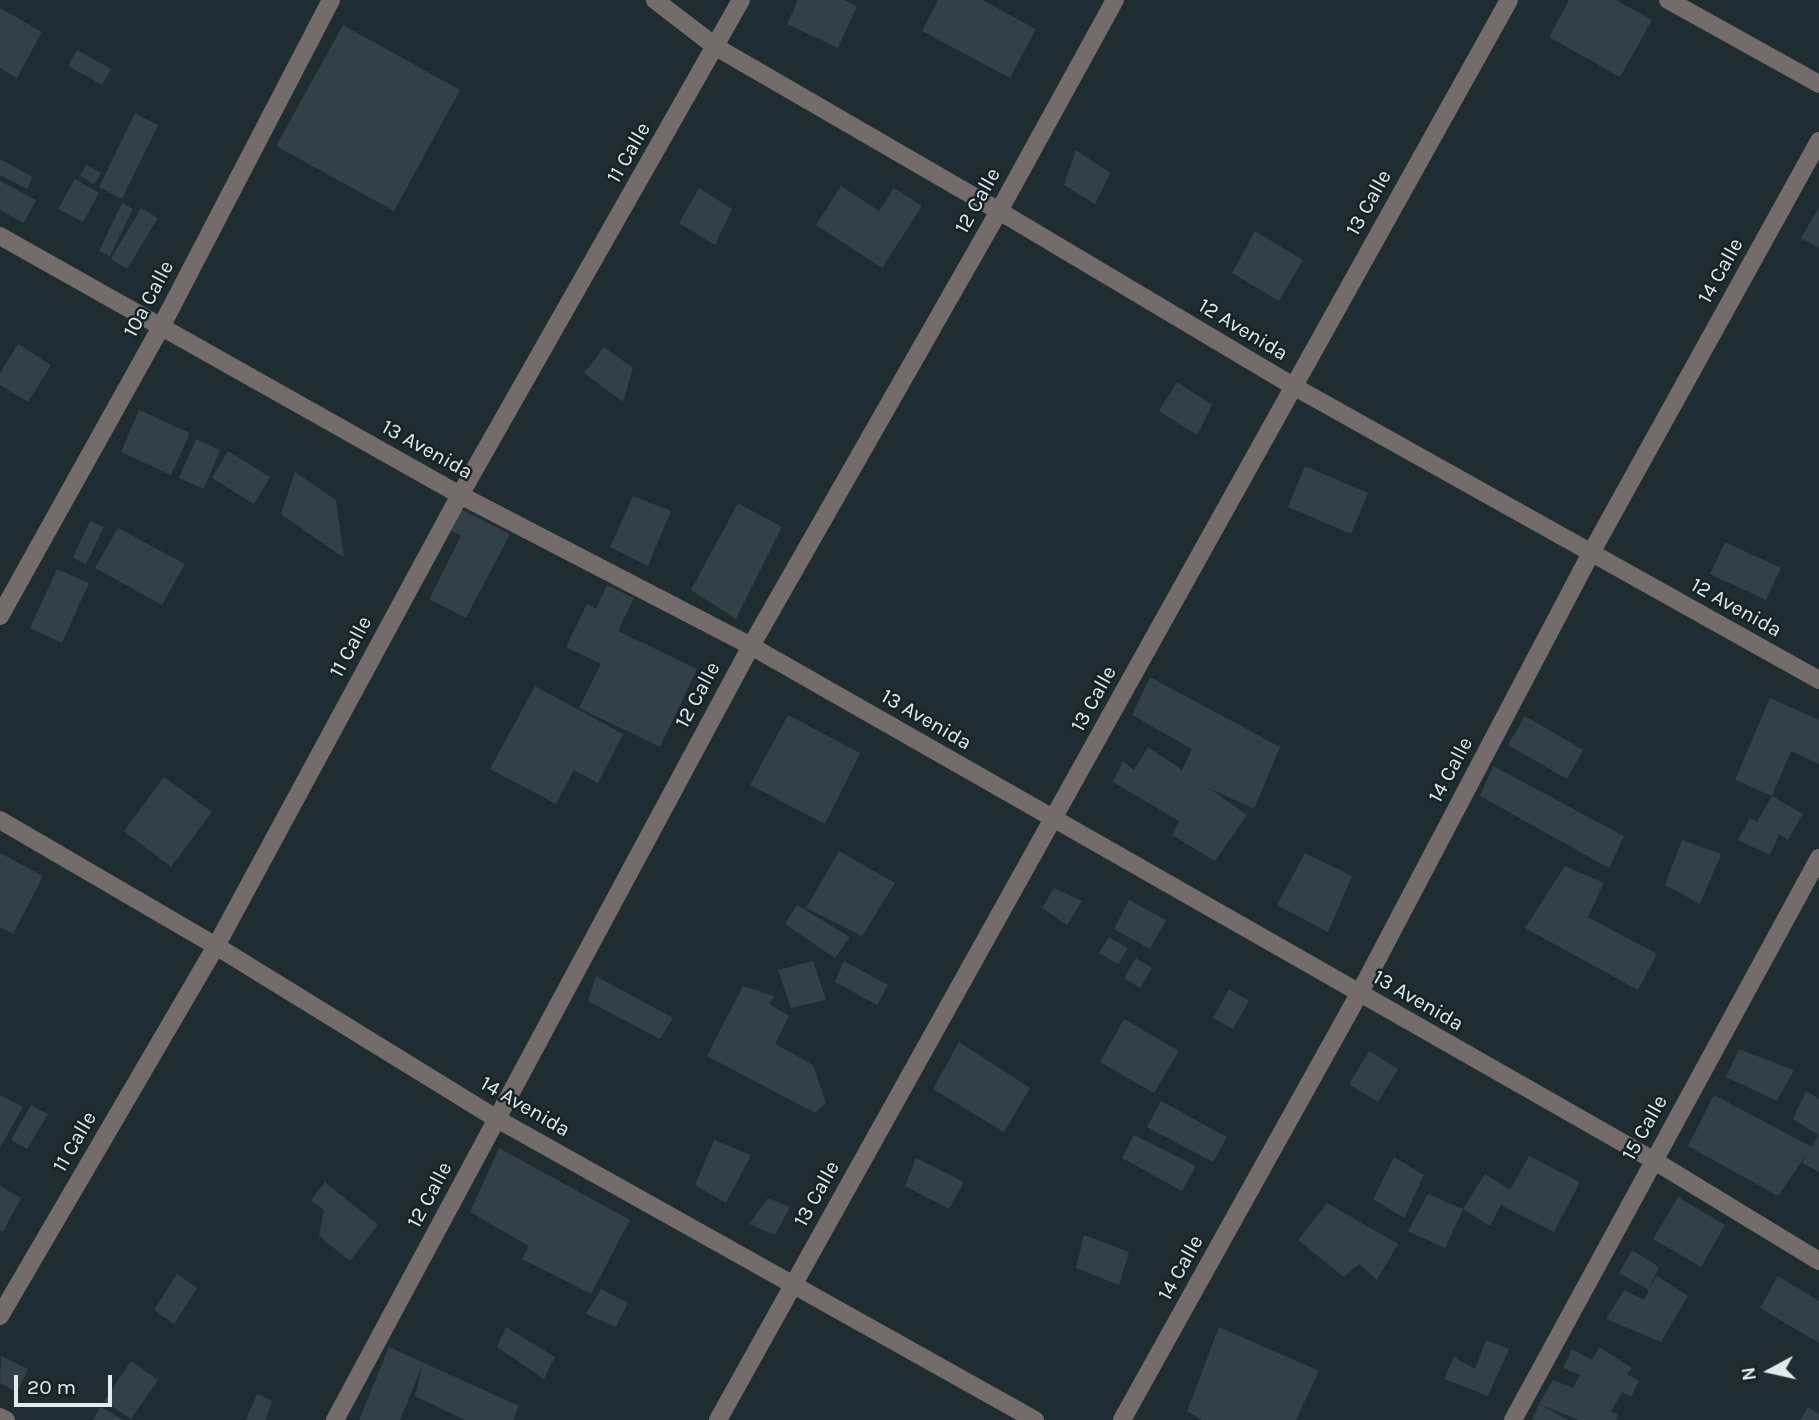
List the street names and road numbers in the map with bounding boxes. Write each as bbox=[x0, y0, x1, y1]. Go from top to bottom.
street label: 11 Calle bbox=[602, 118, 656, 188]
street label: 12 Calle bbox=[950, 164, 1006, 238]
street label: 13 Calle bbox=[1341, 166, 1397, 240]
street label: 14 Calle bbox=[1693, 234, 1749, 308]
street label: 10a Calle bbox=[118, 256, 180, 342]
street label: 12 Avenida bbox=[1194, 293, 1292, 367]
street label: 13 Avenida bbox=[377, 415, 477, 485]
street label: 12 Avenida bbox=[1686, 573, 1786, 643]
street label: 11 Calle bbox=[324, 612, 378, 682]
street label: 12 Calle bbox=[670, 658, 726, 732]
street label: 13 Calle bbox=[1066, 662, 1122, 736]
street label: 13 Avenida bbox=[876, 684, 976, 756]
street label: 14 Calle bbox=[1423, 733, 1479, 807]
street label: 13 Avenida bbox=[1368, 965, 1468, 1037]
street label: 14 Avenida bbox=[476, 1071, 574, 1143]
street label: 15 Calle bbox=[1617, 1091, 1673, 1165]
street label: 11 Calle bbox=[48, 1107, 102, 1177]
street label: 13 Calle bbox=[789, 1157, 845, 1231]
street label: 12 Calle bbox=[402, 1158, 458, 1232]
street label: 14 Calle bbox=[1153, 1231, 1209, 1305]

